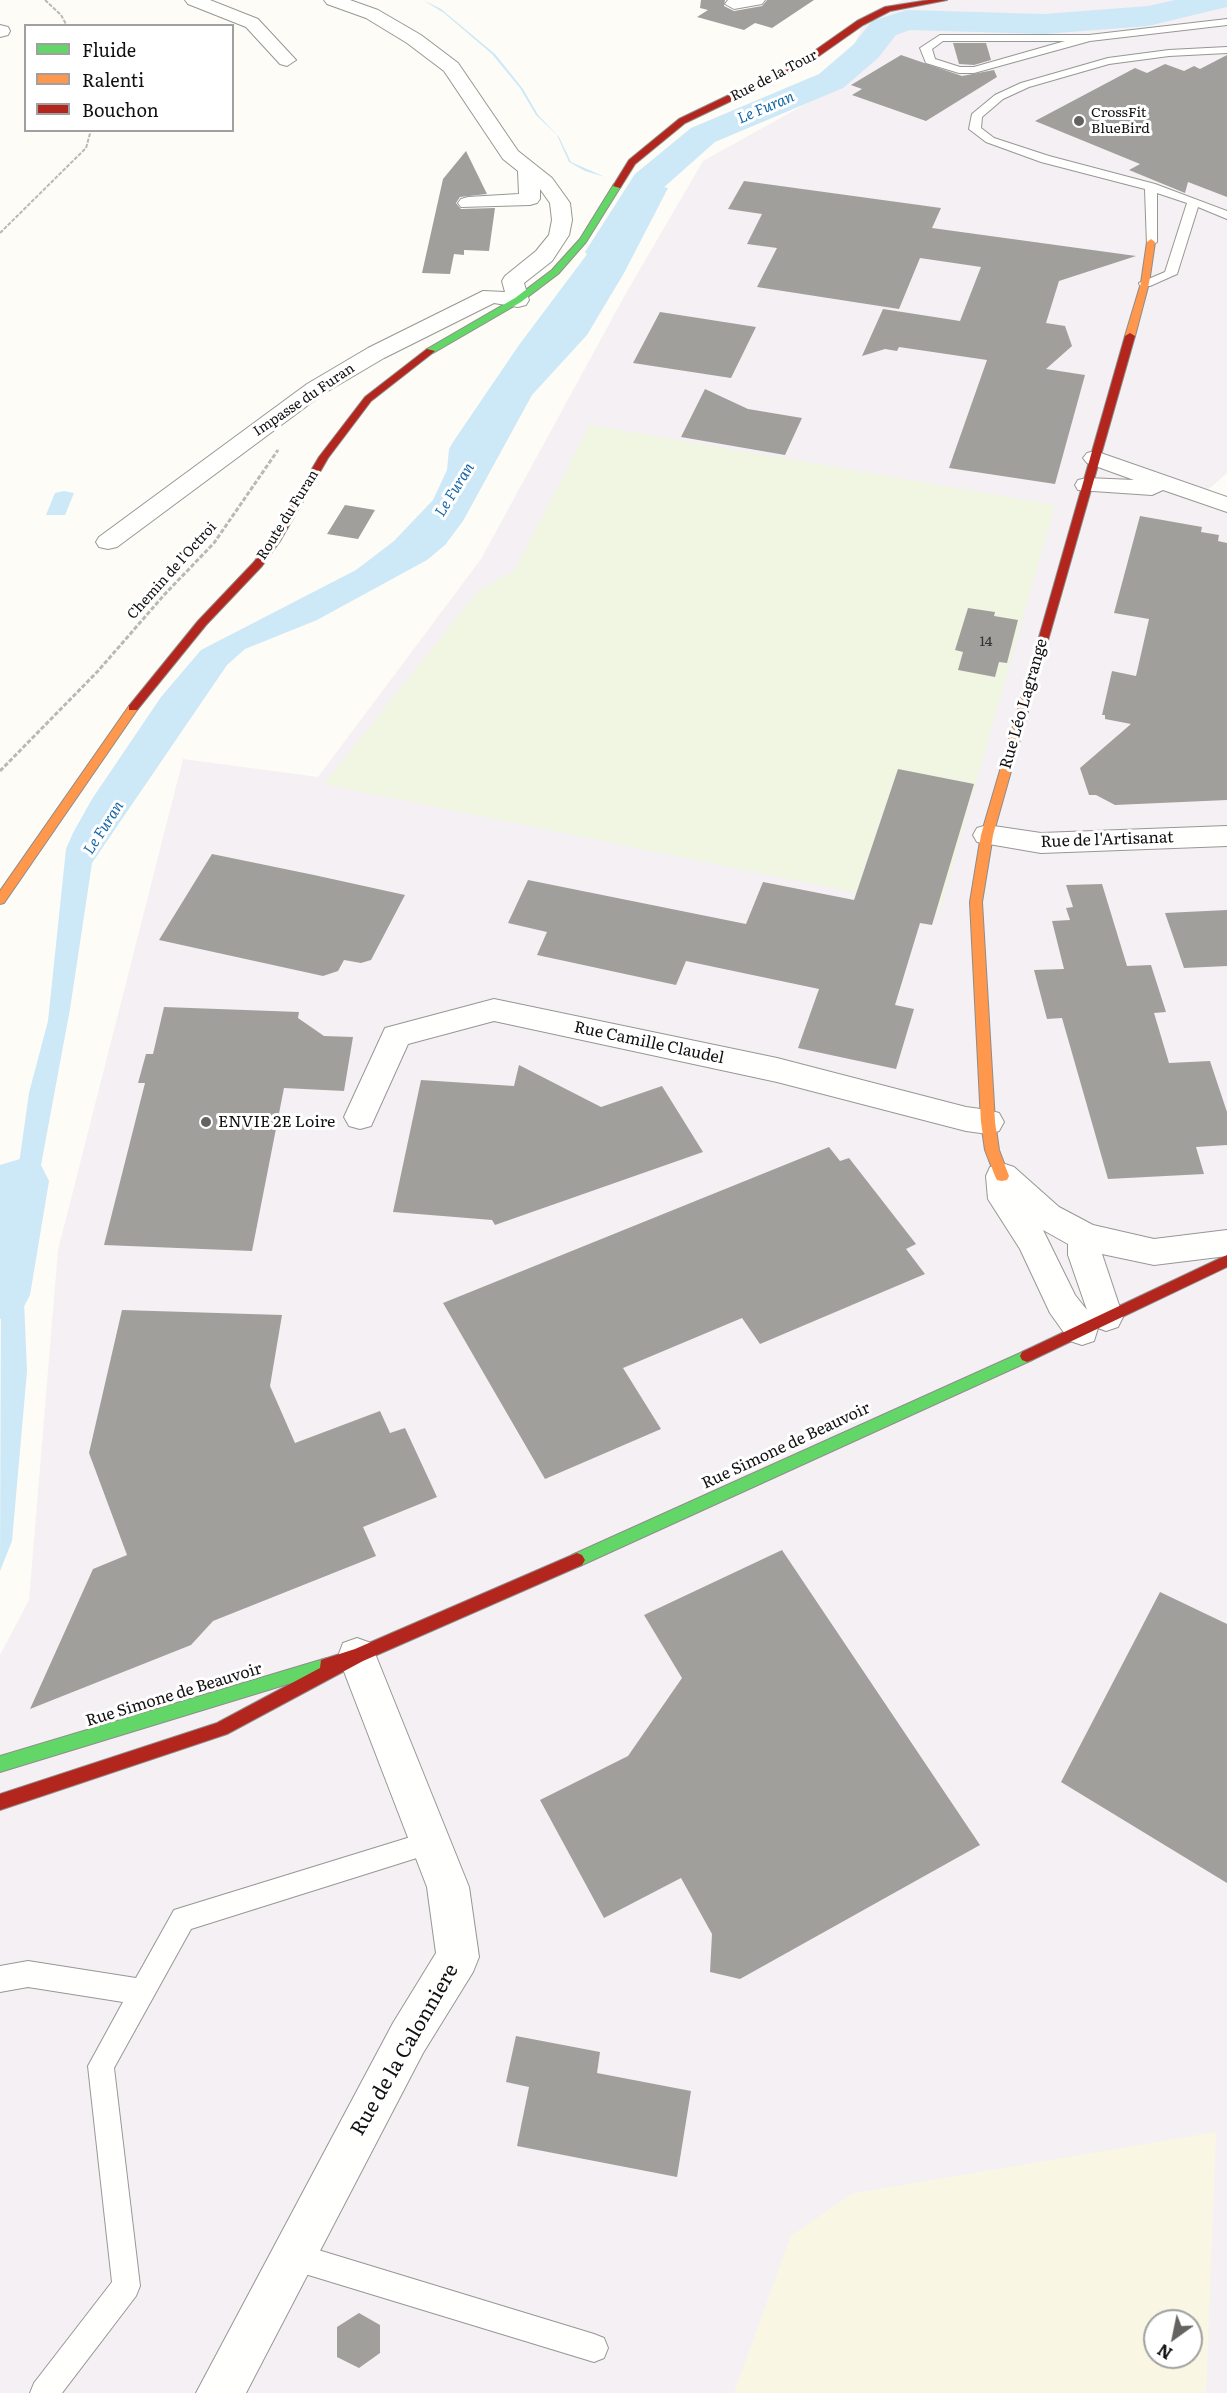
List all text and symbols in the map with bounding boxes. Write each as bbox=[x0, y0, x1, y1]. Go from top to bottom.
legend bbox=[24, 24, 234, 132]
text: Fluide bbox=[82, 36, 136, 63]
street label: Rue de la Tour bbox=[728, 47, 820, 105]
text: Ralenti bbox=[82, 66, 144, 93]
water label: Le Furan bbox=[735, 88, 797, 128]
text: Bouchon bbox=[82, 96, 159, 123]
place label: CrossFit BlueBird bbox=[1091, 105, 1150, 138]
marker: CrossFit BlueBird bbox=[1072, 114, 1086, 128]
street label: Impasse du Furan bbox=[250, 360, 358, 440]
water label: Le Furan bbox=[432, 460, 478, 520]
street label: Route du Furan bbox=[254, 467, 322, 563]
street label: Chemin de l'Octroi bbox=[124, 519, 220, 623]
house number: 14 bbox=[980, 634, 992, 650]
street label: Rue Léo Lagrange bbox=[996, 637, 1052, 771]
water label: Le Furan bbox=[80, 798, 128, 858]
street label: Rue de l'Artisanat bbox=[1040, 828, 1174, 852]
street label: Rue Camille Claudel bbox=[572, 1018, 726, 1068]
place label: ENVIE 2E Loire bbox=[218, 1112, 335, 1132]
marker: ENVIE 2E Loire bbox=[199, 1115, 213, 1129]
street label: Rue Simone de Beauvoir bbox=[699, 1399, 873, 1493]
street label: Rue Simone de Beauvoir bbox=[84, 1659, 264, 1731]
street label: Rue de la Calonniere bbox=[346, 1960, 464, 2140]
north arrow bbox=[1143, 2309, 1203, 2369]
text: N bbox=[1152, 2339, 1176, 2366]

